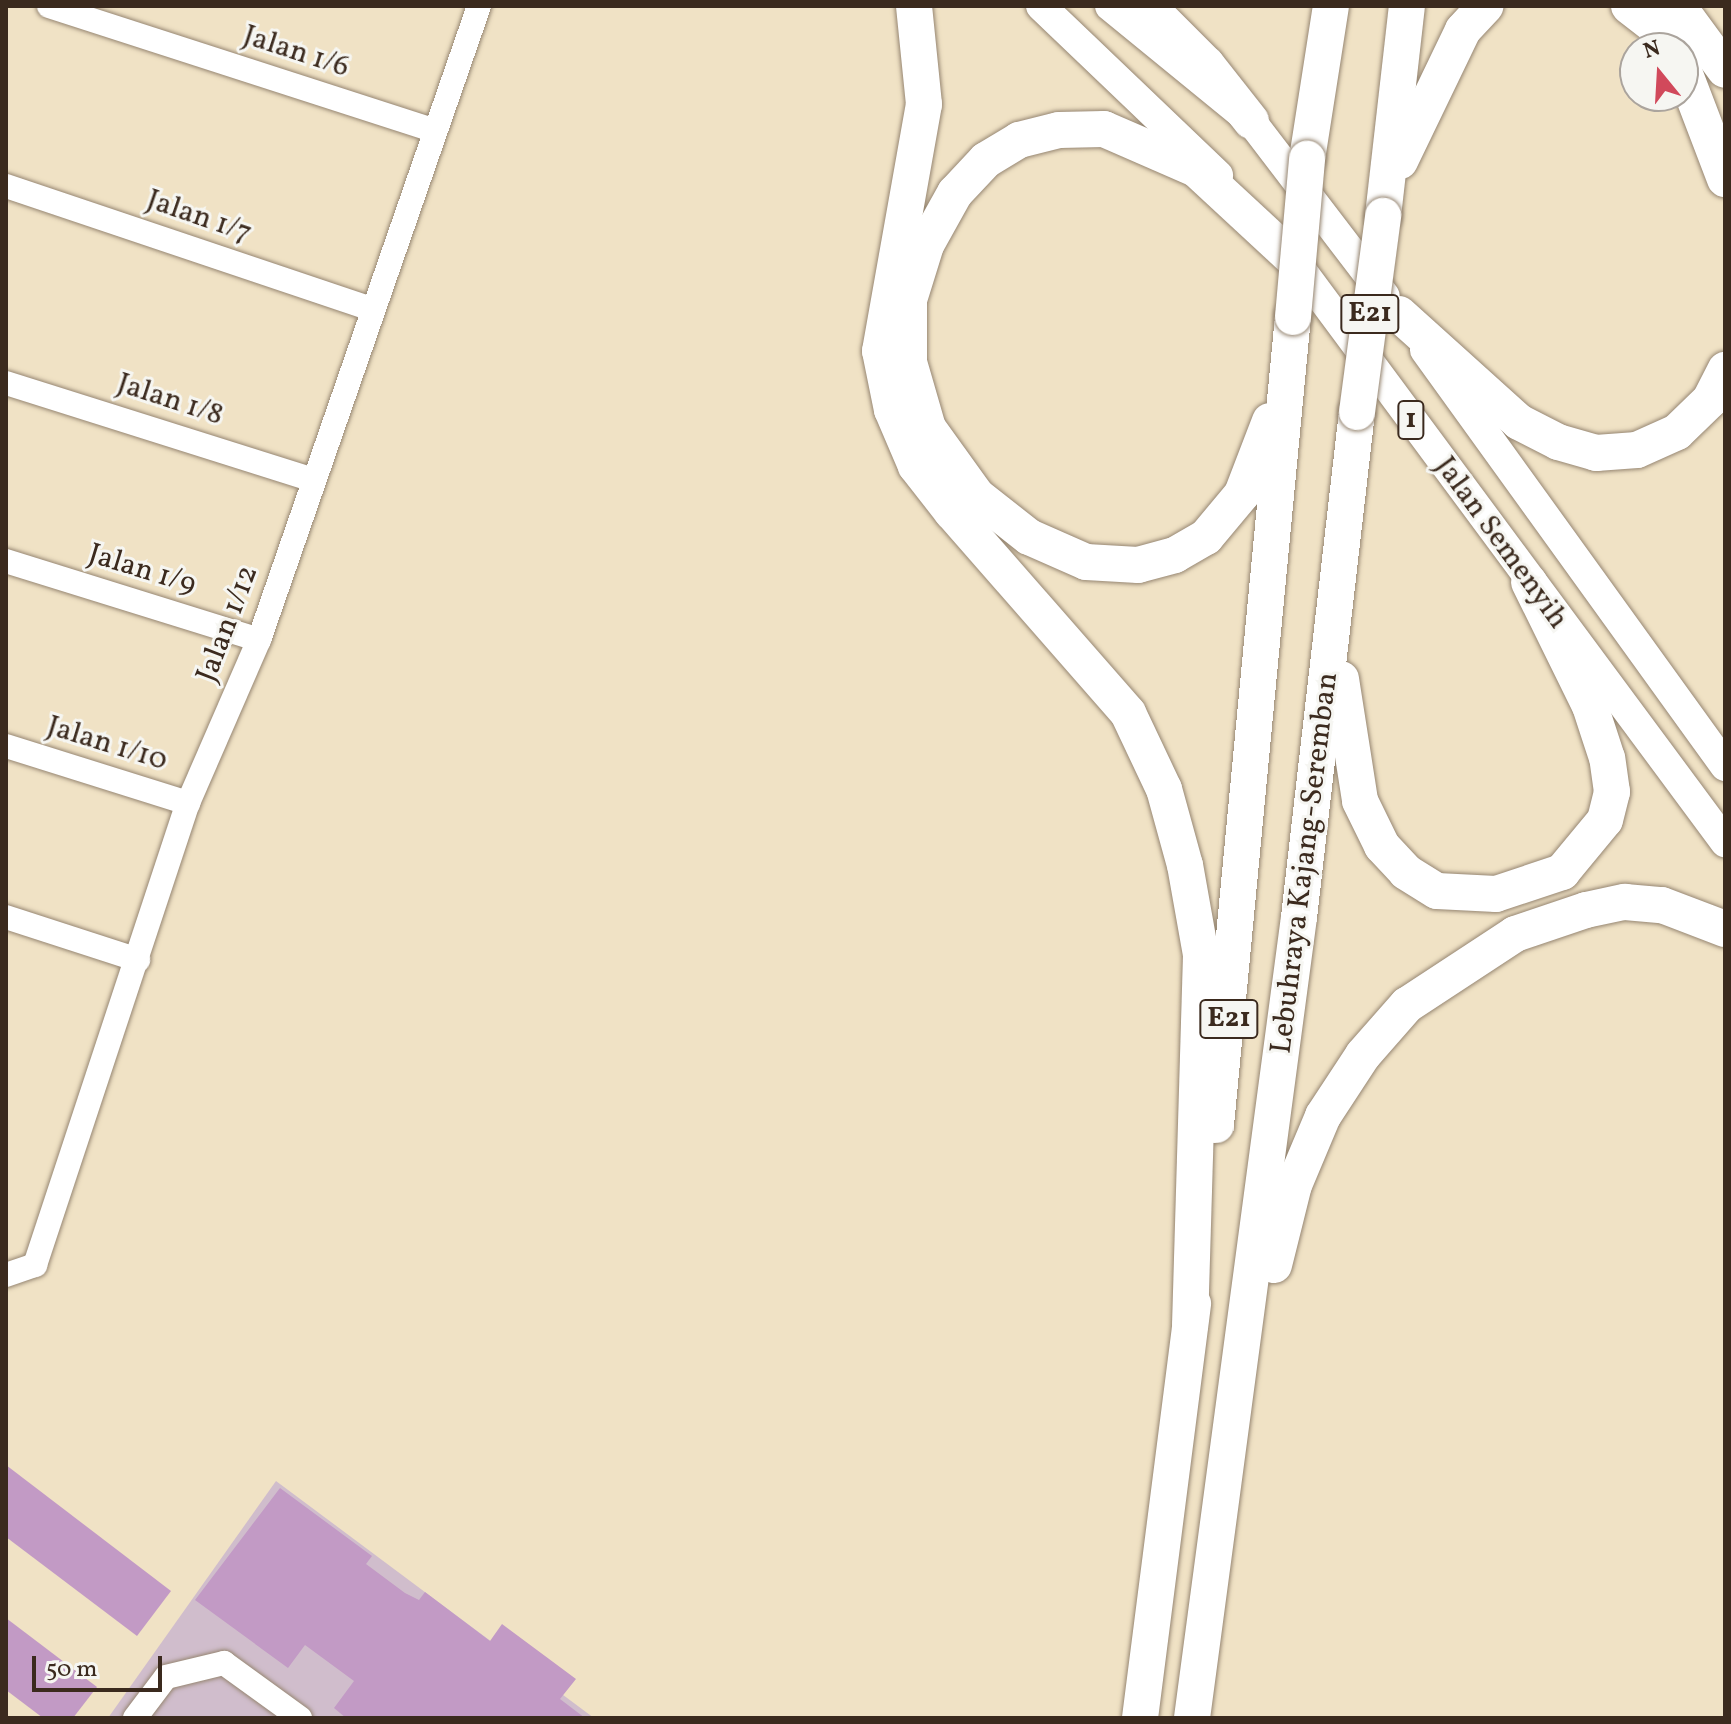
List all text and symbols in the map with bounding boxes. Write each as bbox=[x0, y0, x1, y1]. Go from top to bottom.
street label: Jalan 1/6 bbox=[238, 18, 354, 86]
north arrow bbox=[1619, 32, 1699, 112]
text: N bbox=[1640, 33, 1664, 68]
street label: Jalan 1/7 bbox=[142, 182, 256, 252]
road number: E21 bbox=[1340, 290, 1400, 338]
street label: Jalan 1/8 bbox=[112, 366, 228, 434]
road number: 1 bbox=[1397, 396, 1425, 444]
street label: Jalan Semenyih bbox=[1426, 450, 1576, 636]
street label: Jalan 1/9 bbox=[84, 537, 200, 603]
street label: Jalan 1/12 bbox=[189, 561, 267, 687]
street label: Lebuhraya Kajang-Seremban bbox=[1264, 670, 1346, 1056]
street label: Jalan 1/10 bbox=[42, 709, 172, 779]
road number: E21 bbox=[1199, 995, 1259, 1043]
scale bar bbox=[36, 1640, 166, 1690]
text: 50 m bbox=[46, 1653, 98, 1687]

